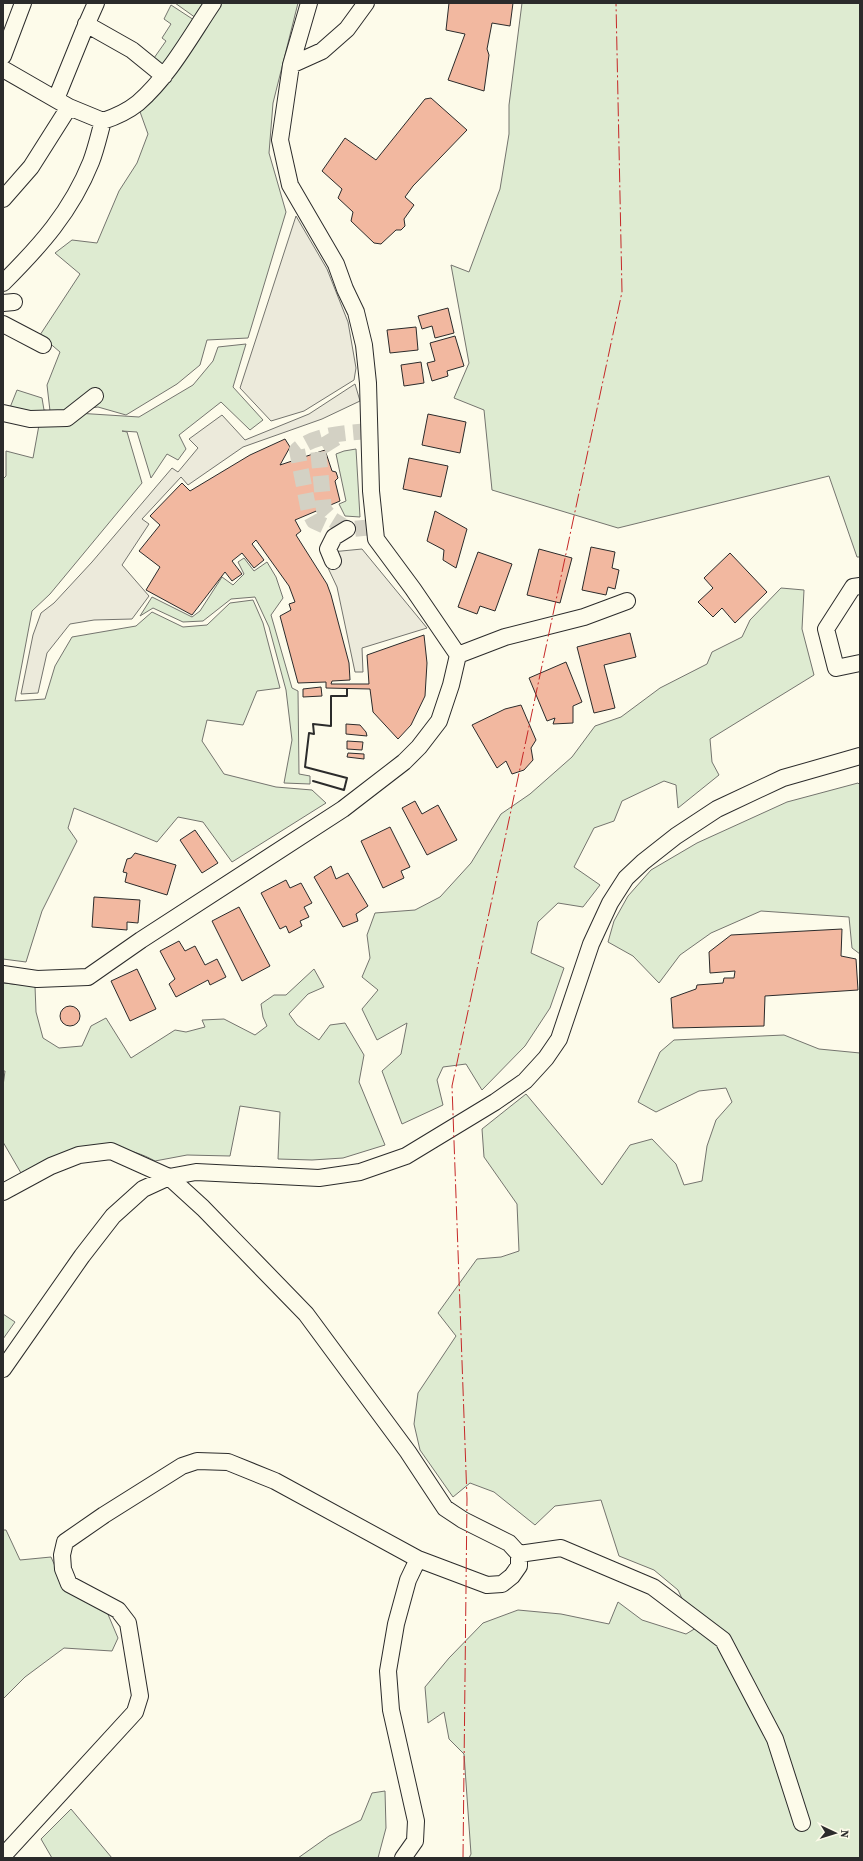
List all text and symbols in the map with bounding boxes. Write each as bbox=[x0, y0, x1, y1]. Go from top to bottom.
north arrow bbox=[815, 1813, 855, 1853]
text: N bbox=[837, 1829, 852, 1838]

